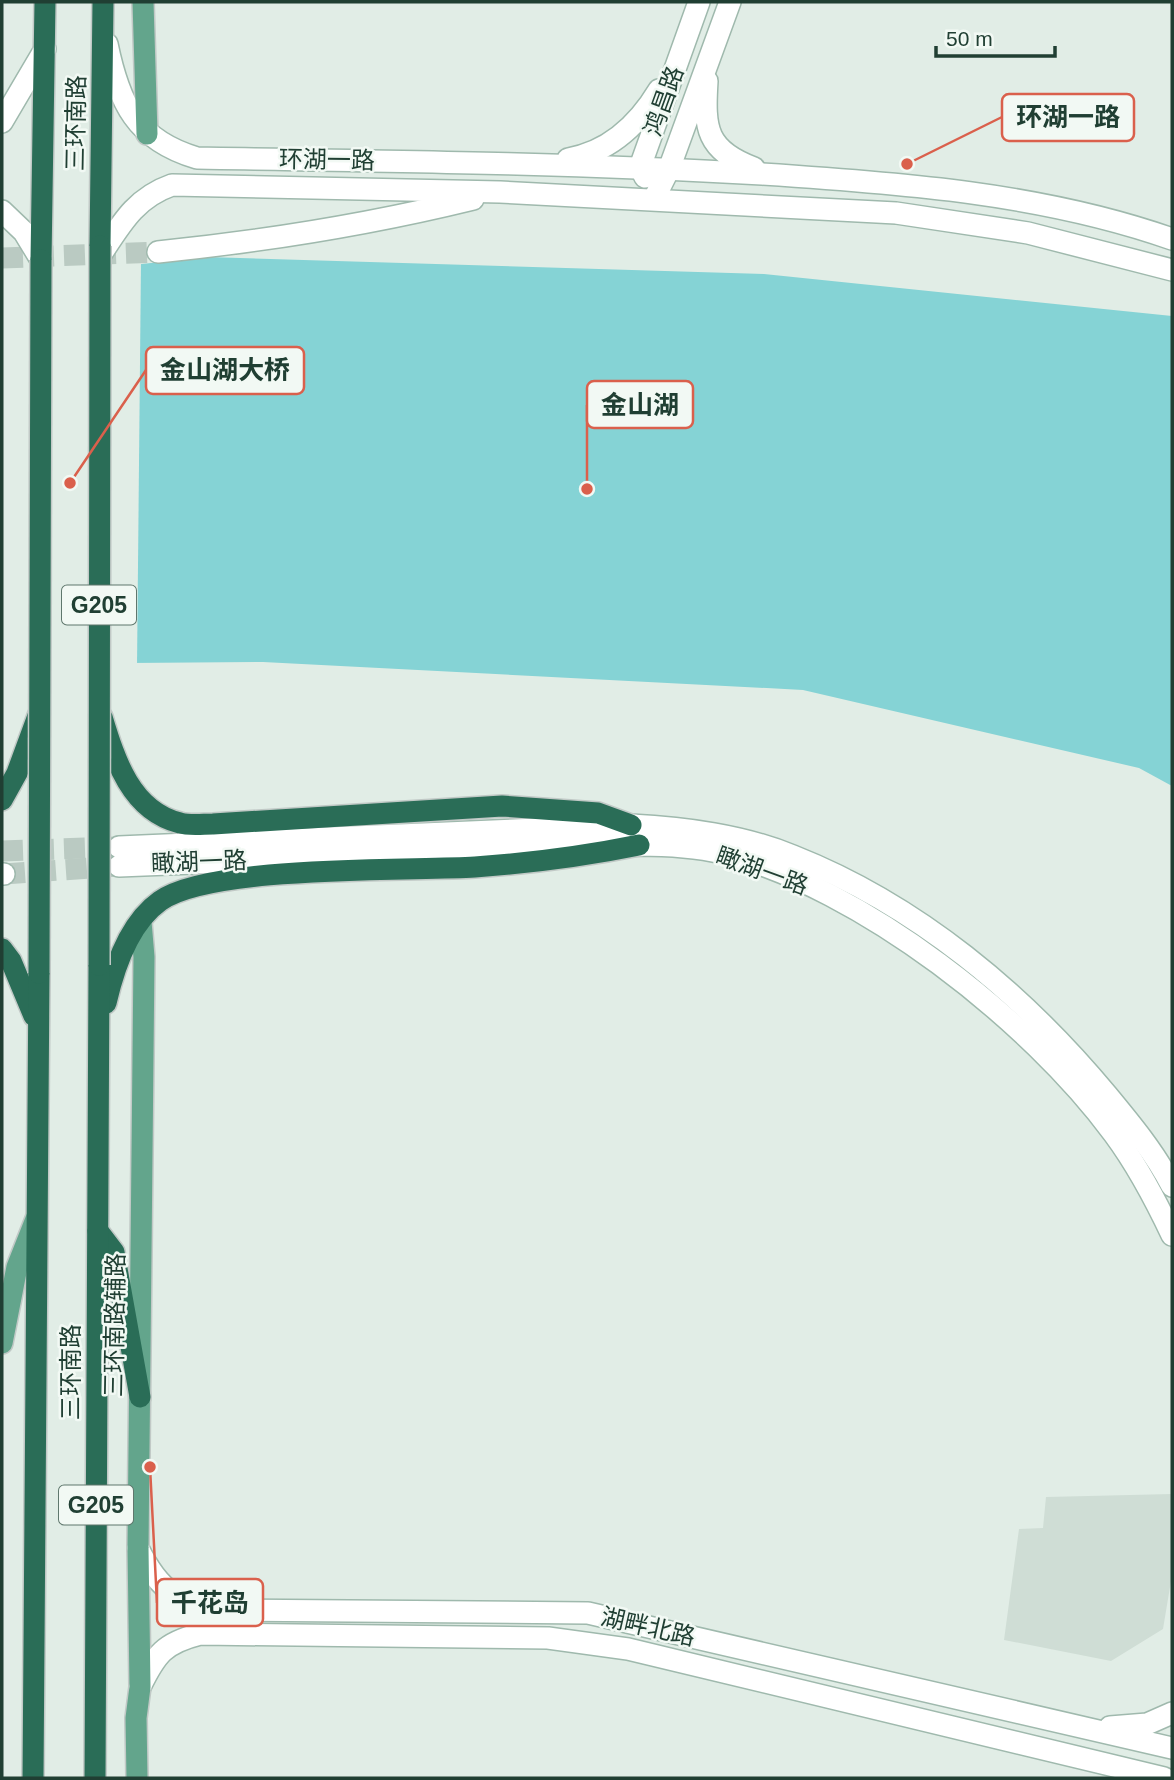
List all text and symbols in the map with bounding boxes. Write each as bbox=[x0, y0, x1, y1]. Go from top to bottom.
scale bar bbox=[936, 14, 1055, 58]
text: 50 m bbox=[946, 27, 993, 50]
street label: 鸿昌路 bbox=[639, 62, 689, 139]
street label: 三环南路 bbox=[61, 75, 90, 171]
callout: 环湖一路 bbox=[1002, 94, 1134, 141]
text: 环湖一路 bbox=[1016, 102, 1120, 132]
street label: 环湖一路 bbox=[279, 145, 375, 174]
callout: 金山湖大桥 bbox=[146, 347, 304, 394]
text: 金山湖大桥 bbox=[160, 355, 290, 385]
callout: 金山湖 bbox=[587, 381, 693, 428]
text: 金山湖 bbox=[601, 390, 679, 420]
road number: G205 bbox=[62, 586, 136, 624]
street label: 瞰湖一路 bbox=[712, 841, 812, 900]
street label: 瞰湖一路 bbox=[151, 846, 247, 877]
street label: 三环南路辅路 bbox=[100, 1253, 129, 1397]
street label: 三环南路 bbox=[57, 1324, 84, 1420]
road number: G205 bbox=[59, 1486, 133, 1524]
callout: 千花岛 bbox=[157, 1579, 263, 1626]
text: 千花岛 bbox=[171, 1588, 249, 1618]
street label: 湖畔北路 bbox=[598, 1603, 698, 1650]

